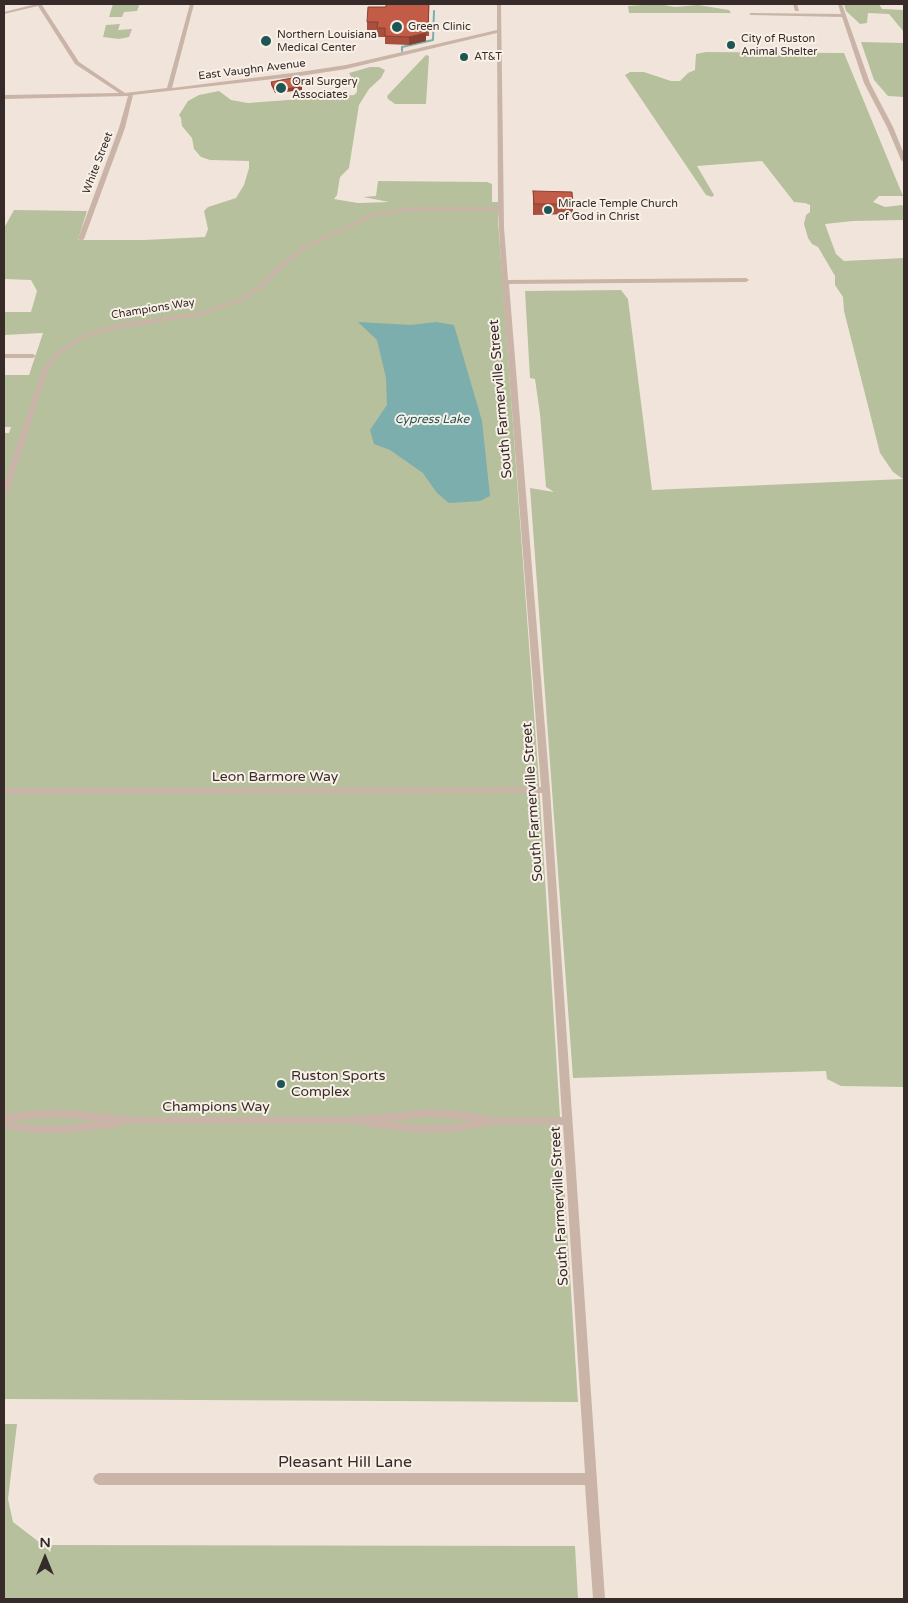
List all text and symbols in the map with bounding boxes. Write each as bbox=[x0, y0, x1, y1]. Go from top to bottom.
marker: Green Clinic bbox=[390, 20, 404, 34]
place label: Green Clinic bbox=[408, 20, 471, 34]
place label: Northern Louisiana Medical Center bbox=[277, 28, 377, 54]
place label: City of Ruston Animal Shelter bbox=[741, 32, 817, 58]
marker: Northern Louisiana Medical Center bbox=[259, 34, 273, 48]
marker: City of Ruston Animal Shelter bbox=[725, 39, 737, 51]
place label: AT&T bbox=[474, 50, 502, 64]
marker: AT&T bbox=[458, 51, 470, 63]
street label: East Vaughn Avenue bbox=[198, 57, 306, 83]
place label: Oral Surgery Associates bbox=[292, 75, 358, 101]
marker: Oral Surgery Associates bbox=[274, 81, 288, 95]
street label: White Street bbox=[80, 130, 116, 196]
place label: Miracle Temple Church of God in Christ bbox=[558, 197, 678, 223]
marker: Miracle Temple Church of God in Christ bbox=[542, 204, 554, 216]
street label: Champions Way bbox=[110, 296, 196, 322]
street label: South Farmerville Street bbox=[486, 319, 516, 479]
water label: Cypress Lake bbox=[395, 413, 469, 427]
street label: South Farmerville Street bbox=[519, 722, 547, 882]
street label: Leon Barmore Way bbox=[212, 769, 338, 785]
place label: Ruston Sports Complex bbox=[291, 1068, 385, 1100]
marker: Ruston Sports Complex bbox=[275, 1078, 287, 1090]
street label: Champions Way bbox=[162, 1099, 270, 1115]
street label: South Farmerville Street bbox=[547, 1126, 573, 1286]
street label: Pleasant Hill Lane bbox=[278, 1453, 412, 1473]
north arrow bbox=[20, 1533, 70, 1583]
text: N bbox=[39, 1534, 51, 1551]

